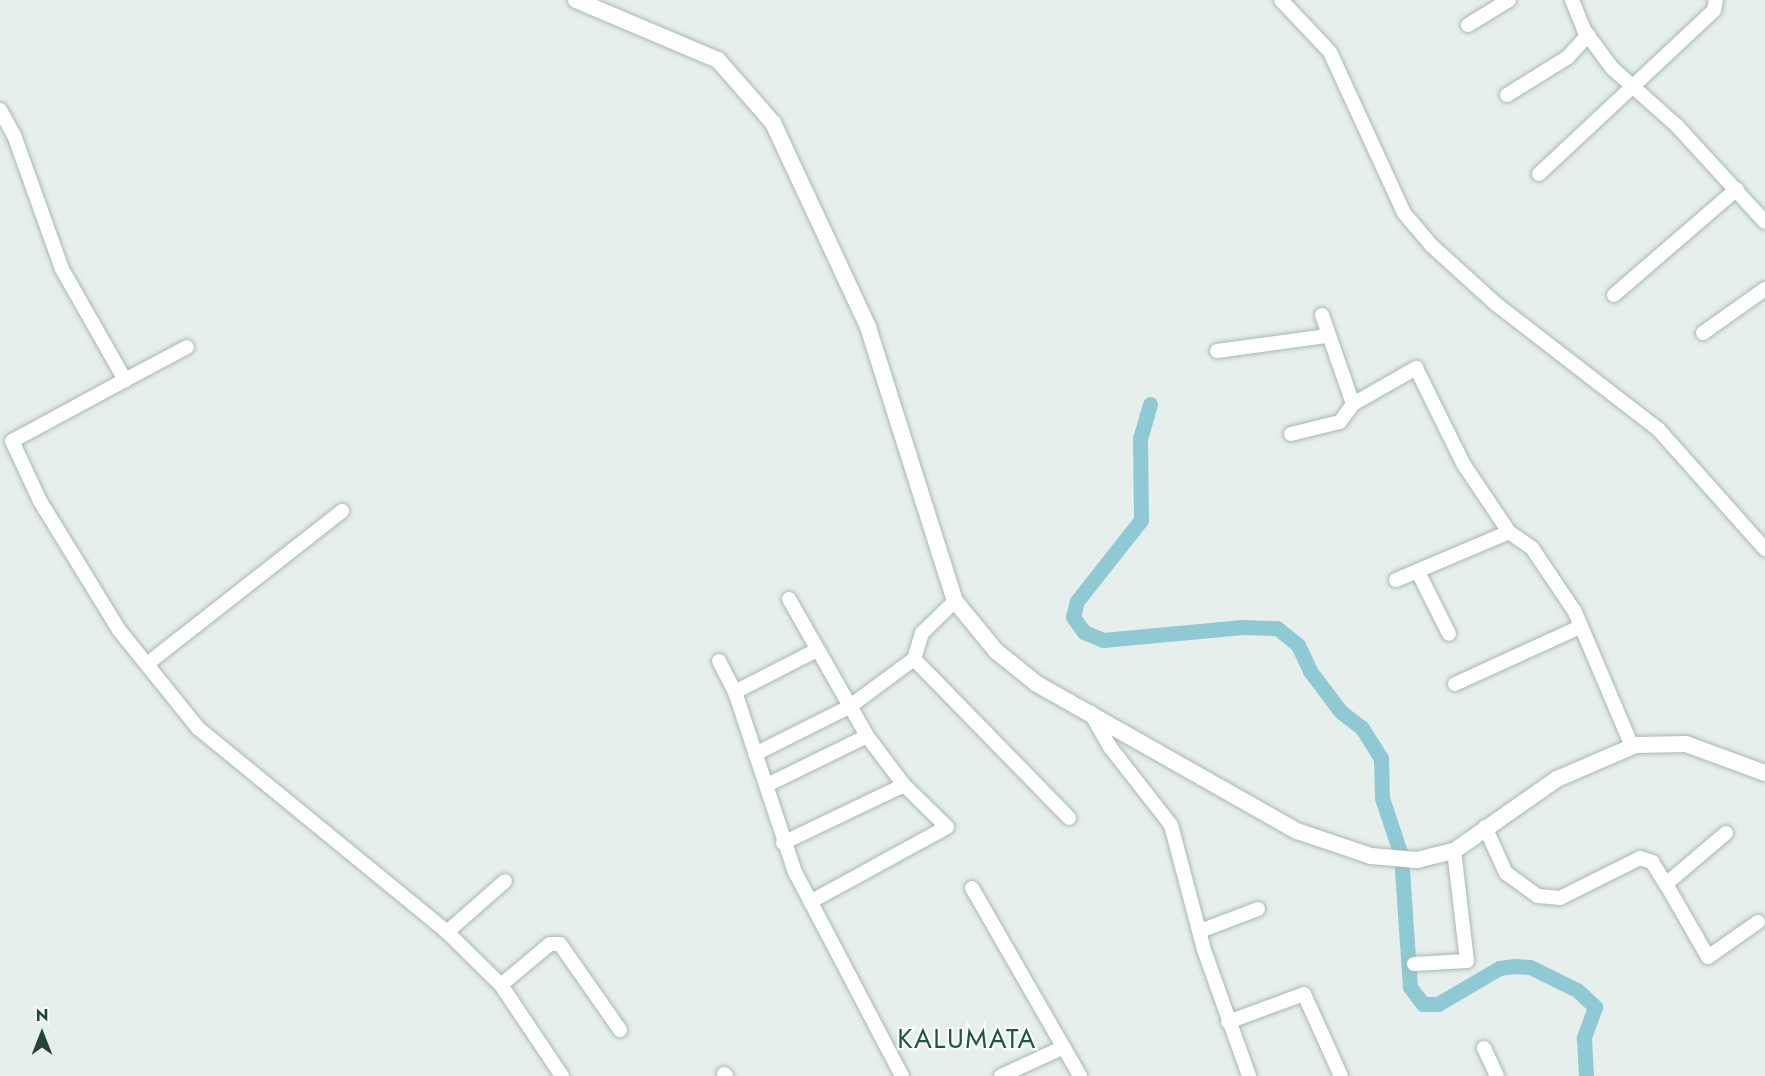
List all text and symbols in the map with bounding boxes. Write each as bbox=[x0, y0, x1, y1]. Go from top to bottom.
north arrow bbox=[12, 1004, 72, 1064]
text: N bbox=[36, 1004, 48, 1027]
district label: KALUMATA bbox=[897, 1023, 1037, 1055]

